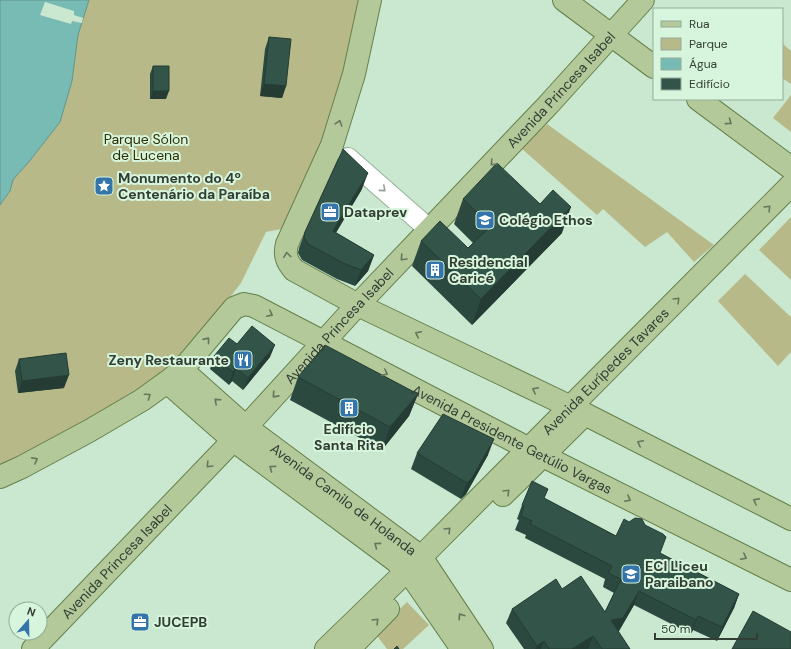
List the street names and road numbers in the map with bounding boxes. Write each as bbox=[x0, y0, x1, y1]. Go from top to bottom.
street label: Avenida Princesa Isabel bbox=[503, 28, 619, 152]
street label: Avenida Princesa Isabel bbox=[281, 264, 397, 388]
street label: Avenida Eurípedes Tavares bbox=[538, 304, 673, 439]
street label: Avenida Presidente Getúlio Vargas bbox=[409, 381, 615, 498]
street label: Avenida Camilo de Holanda bbox=[267, 439, 420, 559]
street label: Avenida Princesa Isabel bbox=[58, 501, 176, 623]

